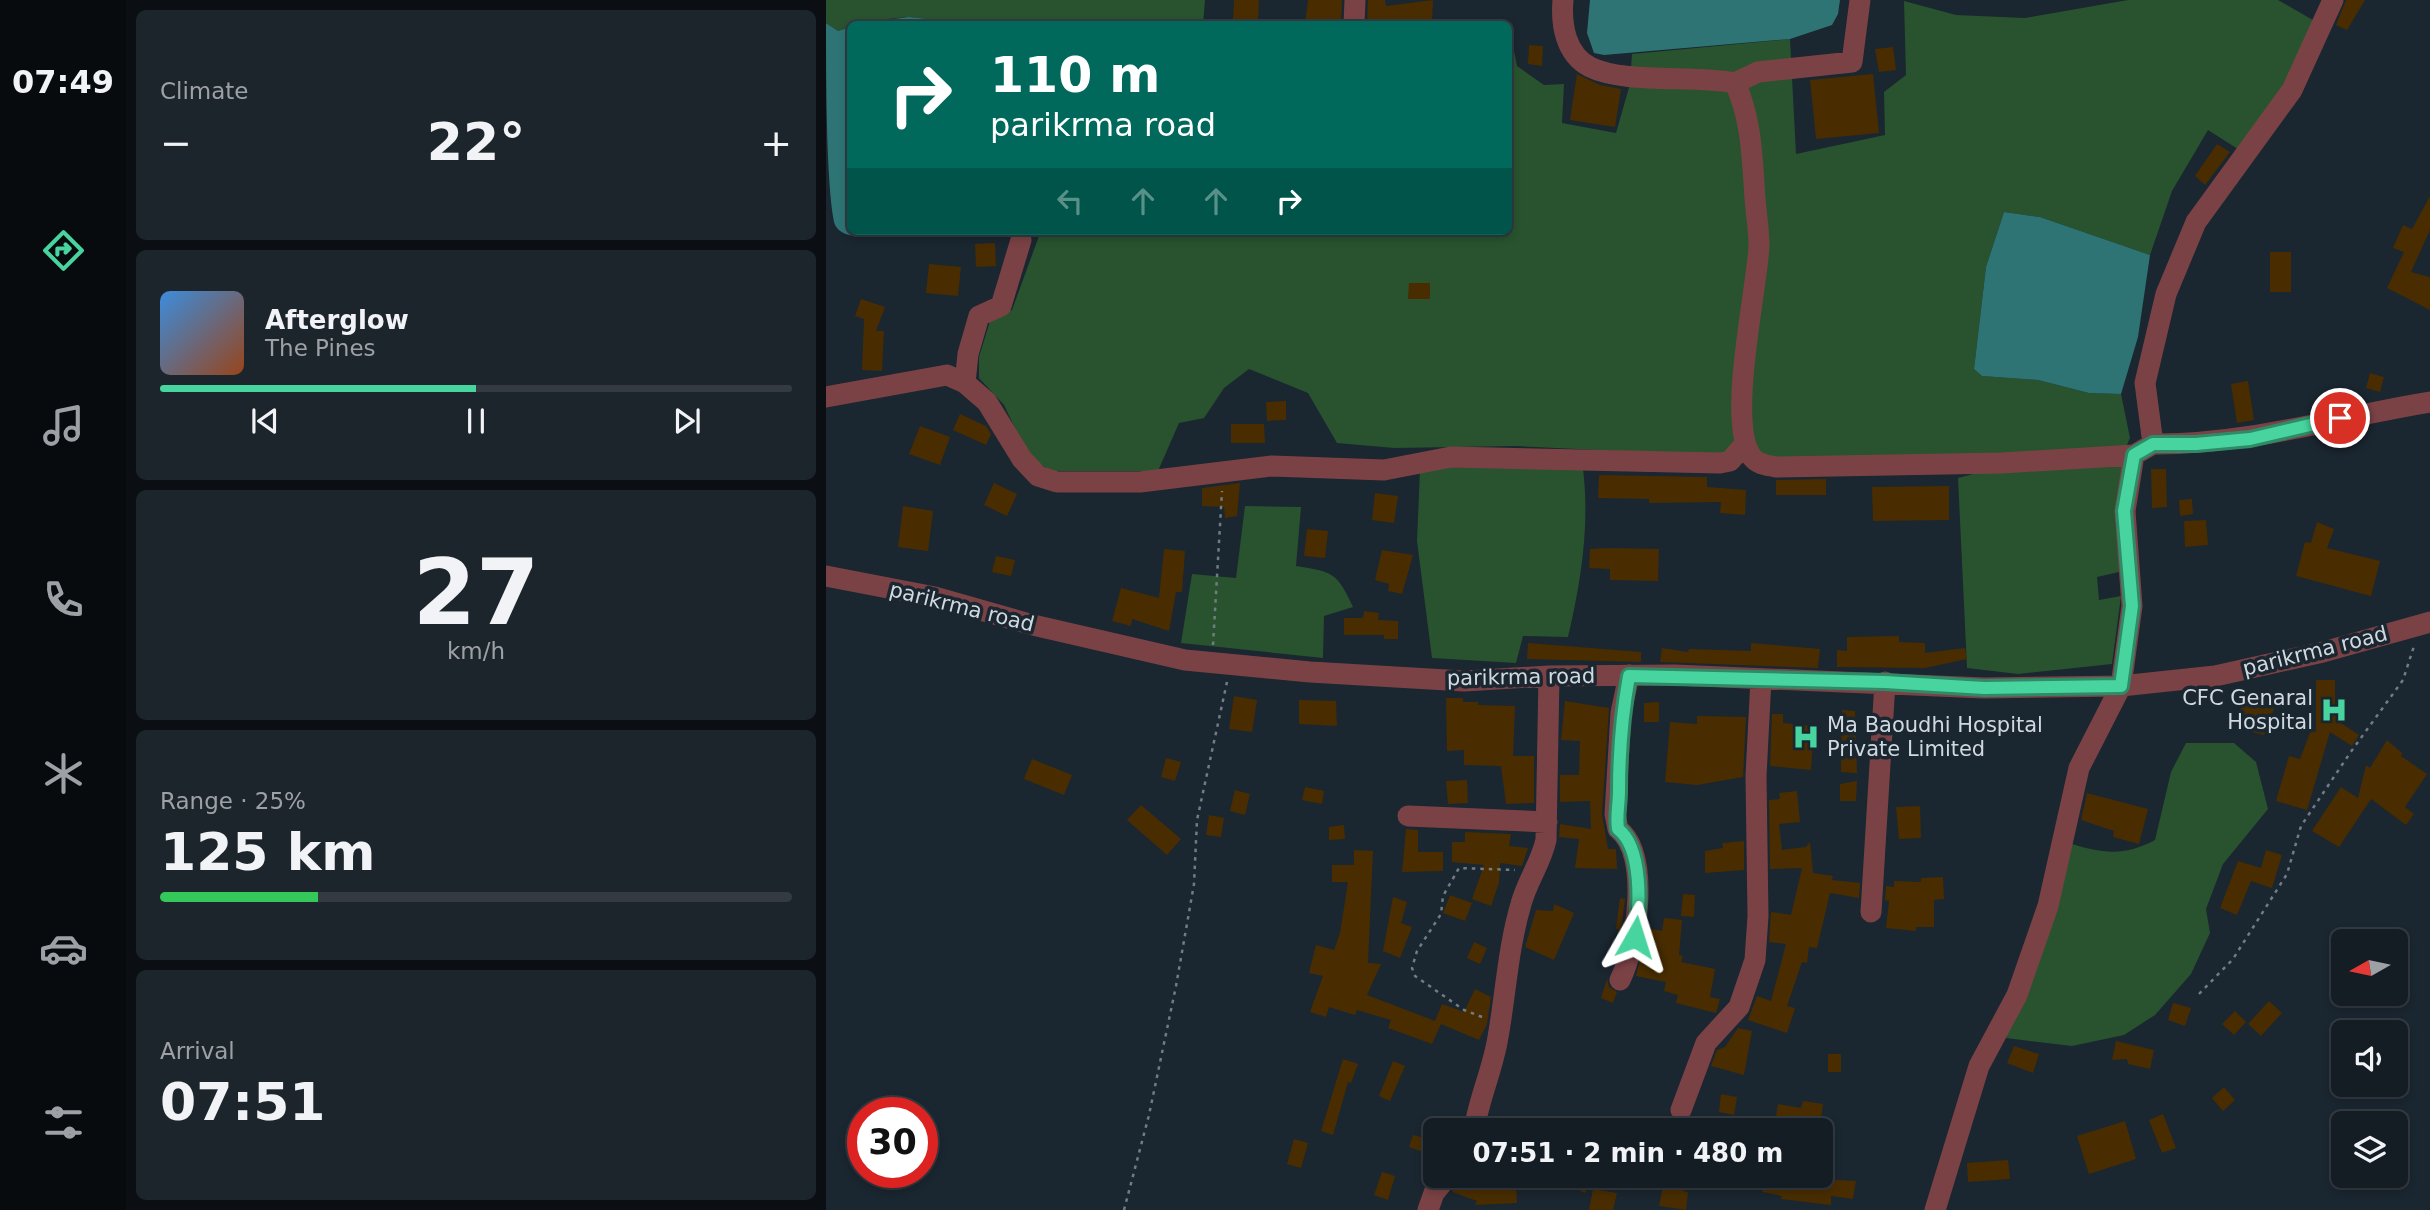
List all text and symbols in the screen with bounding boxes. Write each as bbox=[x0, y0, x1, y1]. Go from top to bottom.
text: 110 m bbox=[990, 47, 1160, 104]
icon: right bbox=[875, 49, 966, 140]
text: 07:49 bbox=[12, 63, 114, 101]
text: Climate bbox=[160, 78, 249, 104]
text: parikrma road bbox=[990, 106, 1216, 144]
text: 22° bbox=[427, 112, 525, 172]
text: − bbox=[160, 121, 192, 165]
text: + bbox=[760, 121, 792, 165]
icon: left bbox=[1051, 182, 1089, 220]
icon: ahead bbox=[1124, 182, 1162, 220]
icon: ahead bbox=[1197, 182, 1235, 220]
icon: right bbox=[1270, 182, 1308, 220]
icon: directions bbox=[39, 226, 88, 275]
text: Afterglow bbox=[265, 305, 409, 335]
text: The Pines bbox=[265, 335, 376, 361]
pin bbox=[2310, 388, 2370, 448]
icon: arrive bbox=[2321, 399, 2359, 437]
icon: music bbox=[39, 401, 88, 450]
icon: previous bbox=[246, 402, 284, 440]
icon: pause bbox=[457, 402, 495, 440]
icon: next bbox=[668, 402, 706, 440]
text: 27 bbox=[413, 540, 539, 645]
icon: phone bbox=[39, 575, 88, 624]
street label: parikrma road bbox=[887, 577, 1037, 637]
street label: parikrma road bbox=[2240, 621, 2390, 681]
text: km/h bbox=[447, 638, 505, 664]
street label: parikrma road bbox=[1447, 664, 1595, 690]
place label: CFC Genaral Hospital bbox=[2182, 686, 2313, 734]
hospital icon: CFC Genaral Hospital bbox=[2319, 695, 2349, 725]
place label: Ma Baoudhi Hospital Private Limited bbox=[1827, 713, 2043, 761]
hospital icon: Ma Baoudhi Hospital Private Limited bbox=[1791, 722, 1821, 752]
icon: climate bbox=[39, 749, 88, 798]
text: Range · 25% bbox=[160, 788, 306, 814]
text: 125 km bbox=[160, 822, 375, 882]
position arrow bbox=[1598, 900, 1672, 974]
icon: car bbox=[39, 924, 88, 973]
north arrow bbox=[2331, 929, 2408, 1006]
map controls bbox=[2331, 929, 2408, 1188]
button: sound bbox=[2331, 1020, 2408, 1097]
text: Arrival bbox=[160, 1038, 235, 1064]
text: 07:51 bbox=[160, 1072, 326, 1132]
speed limit sign: 30 bbox=[847, 1097, 938, 1188]
icon: filters bbox=[39, 1098, 88, 1147]
button: layers bbox=[2331, 1111, 2408, 1188]
text: 07:51 · 2 min · 480 m bbox=[1473, 1138, 1783, 1168]

